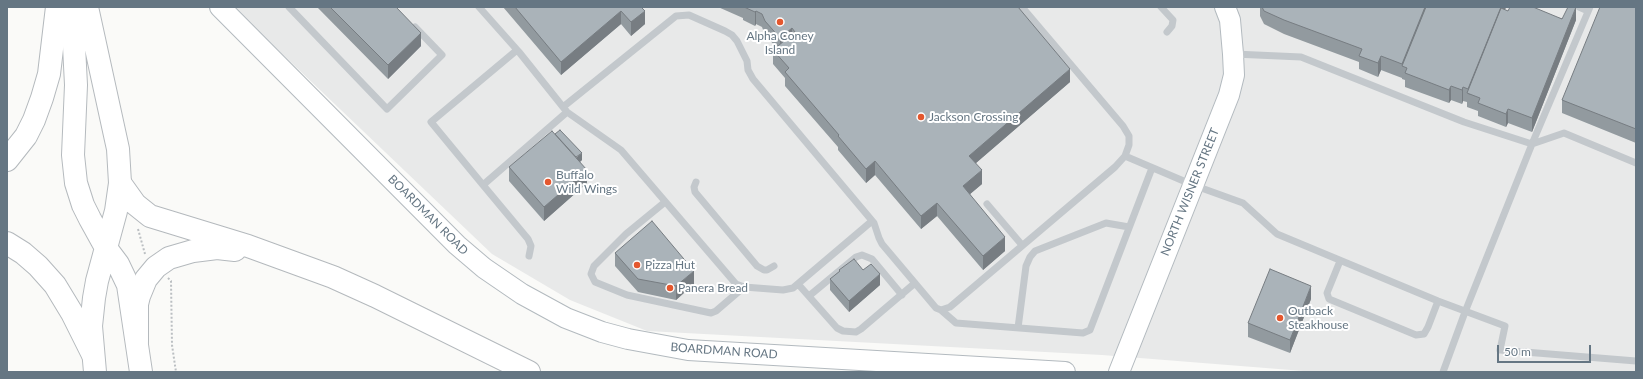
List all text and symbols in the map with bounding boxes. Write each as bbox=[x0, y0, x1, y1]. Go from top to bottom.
marker: Alpha Coney Island bbox=[775, 17, 785, 27]
place label: Alpha Coney Island bbox=[746, 29, 814, 57]
place label: Jackson Crossing bbox=[929, 110, 1019, 124]
marker: Jackson Crossing bbox=[916, 112, 926, 122]
street label: NORTH WISNER STREET bbox=[1158, 126, 1222, 258]
place label: Buffalo Wild Wings bbox=[556, 168, 617, 196]
street label: BOARDMAN ROAD bbox=[385, 172, 471, 258]
marker: Buffalo Wild Wings bbox=[543, 177, 553, 187]
place label: Pizza Hut bbox=[645, 258, 695, 272]
marker: Pizza Hut bbox=[632, 260, 642, 270]
place label: Panera Bread bbox=[678, 281, 748, 295]
marker: Panera Bread bbox=[665, 283, 675, 293]
place label: Outback Steakhouse bbox=[1288, 304, 1349, 332]
marker: Outback Steakhouse bbox=[1275, 313, 1285, 323]
scale bar bbox=[1499, 337, 1593, 363]
street label: BOARDMAN ROAD bbox=[670, 340, 778, 362]
text: 50 m bbox=[1504, 344, 1531, 359]

